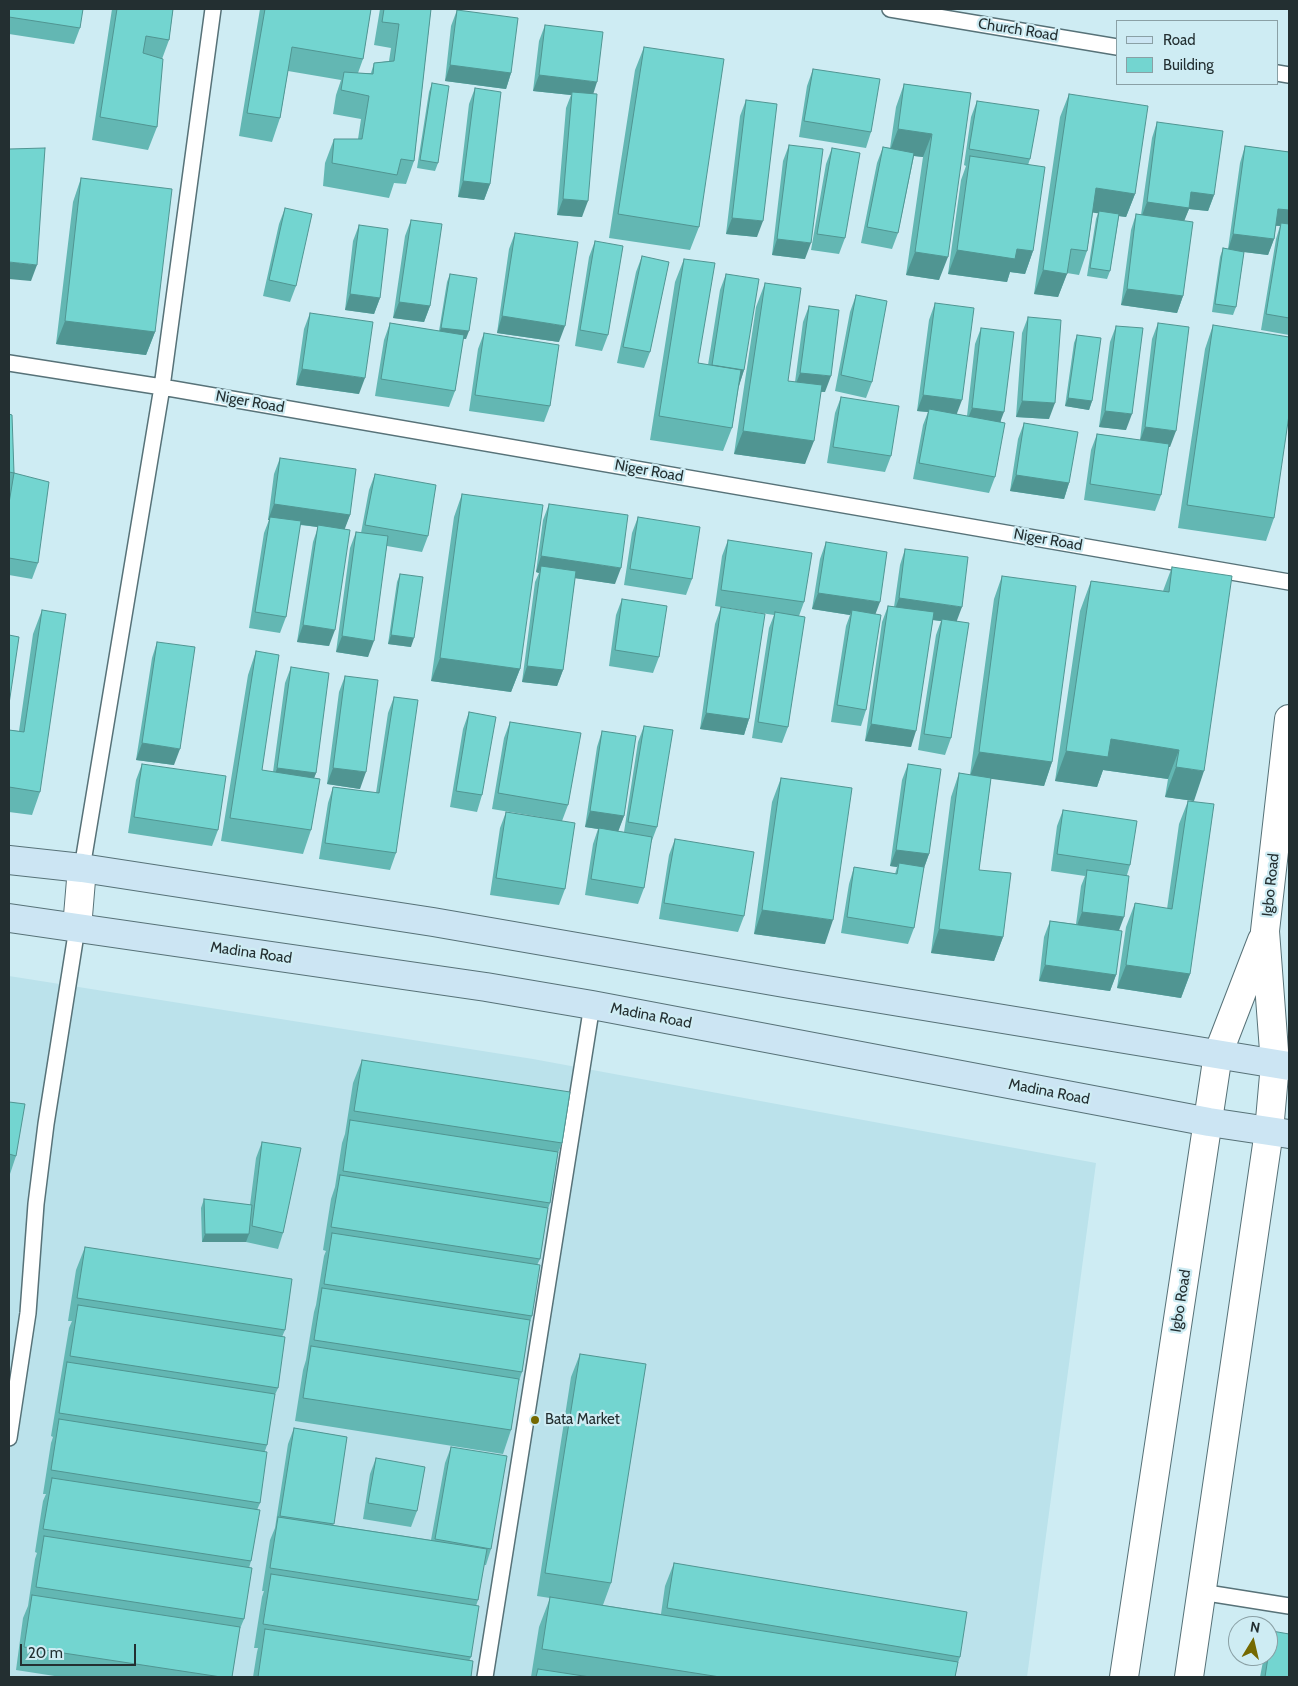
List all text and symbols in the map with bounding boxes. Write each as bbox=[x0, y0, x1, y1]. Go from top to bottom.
street label: Church Road bbox=[977, 15, 1059, 45]
legend bbox=[1116, 20, 1278, 85]
text: Road bbox=[1163, 31, 1196, 49]
text: Building bbox=[1163, 56, 1214, 74]
street label: Niger Road bbox=[214, 387, 286, 417]
street label: Niger Road bbox=[613, 456, 685, 486]
street label: Niger Road bbox=[1012, 525, 1084, 555]
street label: Igbo Road bbox=[1259, 852, 1283, 918]
street label: Madina Road bbox=[209, 938, 293, 968]
street label: Madina Road bbox=[609, 999, 693, 1033]
street label: Madina Road bbox=[1007, 1075, 1091, 1109]
street label: Igbo Road bbox=[1167, 1268, 1195, 1334]
place label: Bata Market bbox=[545, 1411, 620, 1429]
marker: Bata Market bbox=[529, 1414, 541, 1426]
north arrow bbox=[1228, 1616, 1278, 1666]
text: N bbox=[1249, 1618, 1261, 1637]
scale bar bbox=[22, 1634, 139, 1666]
text: 20 m bbox=[28, 1644, 63, 1662]

